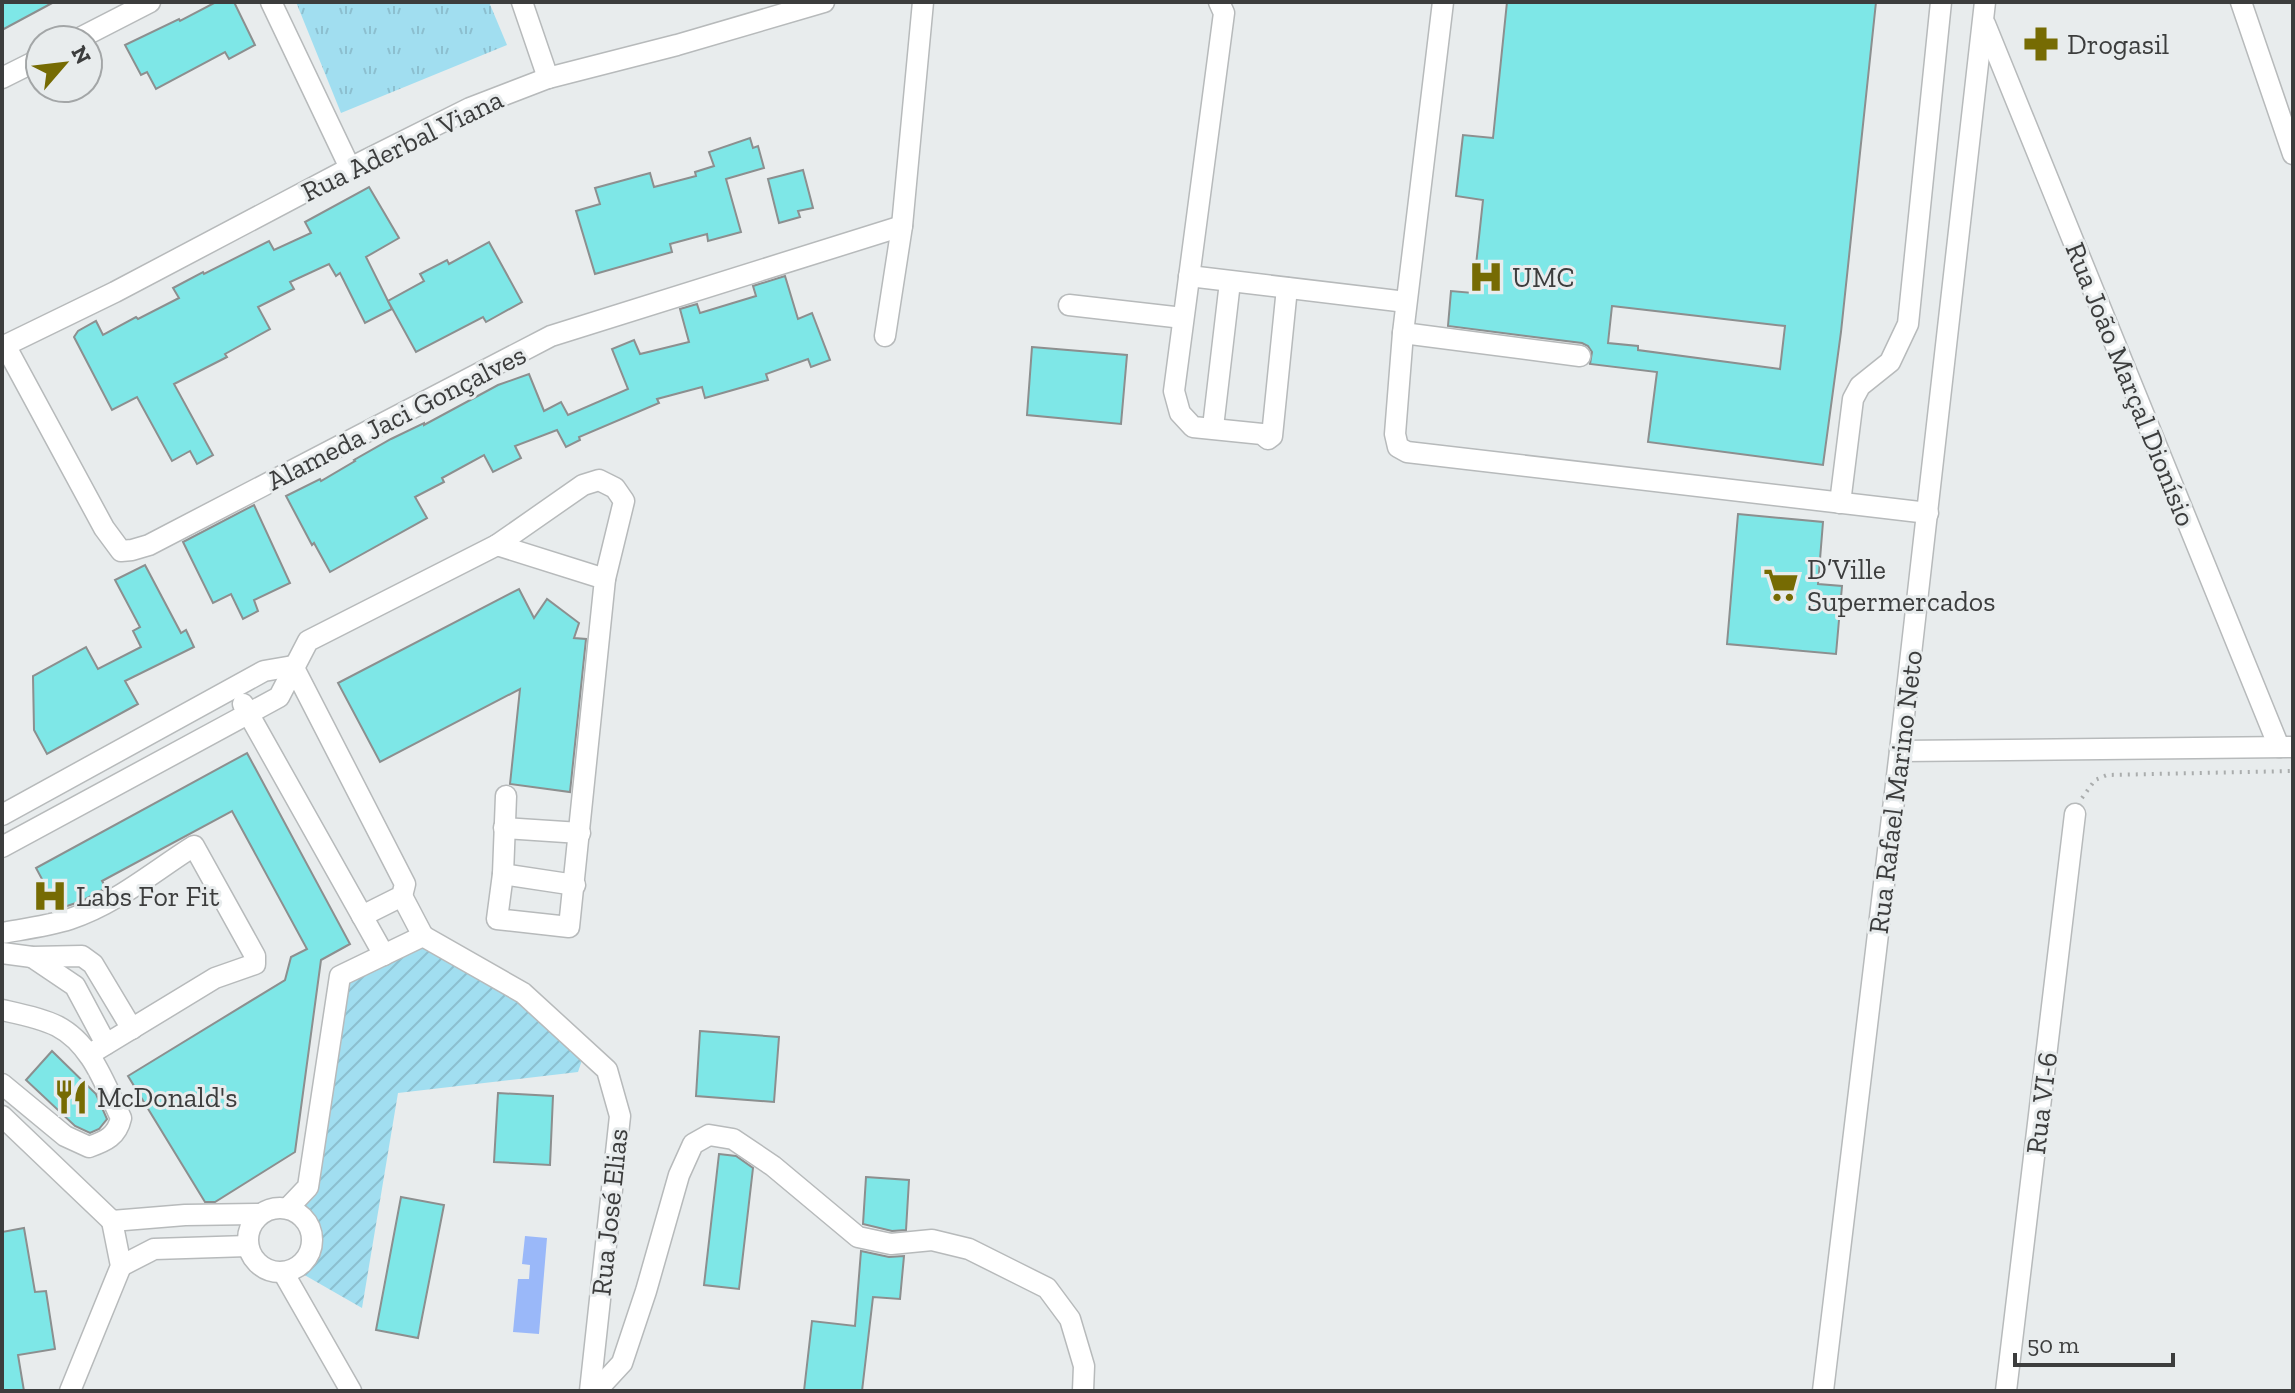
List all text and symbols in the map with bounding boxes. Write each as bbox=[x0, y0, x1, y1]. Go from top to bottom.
north arrow bbox=[24, 24, 104, 104]
pharmacy icon: Drogasil bbox=[2022, 25, 2060, 63]
place label: Drogasil bbox=[2067, 28, 2169, 61]
text: N bbox=[65, 41, 97, 69]
street label: Rua Aderbal Viana bbox=[296, 82, 509, 208]
street label: Rua João Marçal Dionísio bbox=[2058, 237, 2203, 531]
hospital icon: UMC bbox=[1467, 258, 1505, 296]
place label: UMC bbox=[1512, 261, 1575, 294]
street label: Alameda Jaci Gonçalves bbox=[261, 338, 531, 497]
place label: D’Ville Supermercados bbox=[1807, 553, 1996, 618]
supermarket icon: D’Ville Supermercados bbox=[1762, 566, 1800, 604]
street label: Rua Rafael Marino Neto bbox=[1862, 648, 1929, 936]
hospital icon: Labs For Fit bbox=[31, 877, 69, 915]
place label: Labs For Fit bbox=[76, 880, 220, 913]
street label: Rua VI-6 bbox=[2019, 1050, 2064, 1156]
restaurant icon: McDonald's bbox=[52, 1078, 90, 1116]
place label: McDonald's bbox=[97, 1081, 237, 1114]
street label: Rua José Elias bbox=[584, 1127, 635, 1297]
scale bar bbox=[2015, 1317, 2173, 1367]
text: 50 m bbox=[2027, 1330, 2080, 1359]

